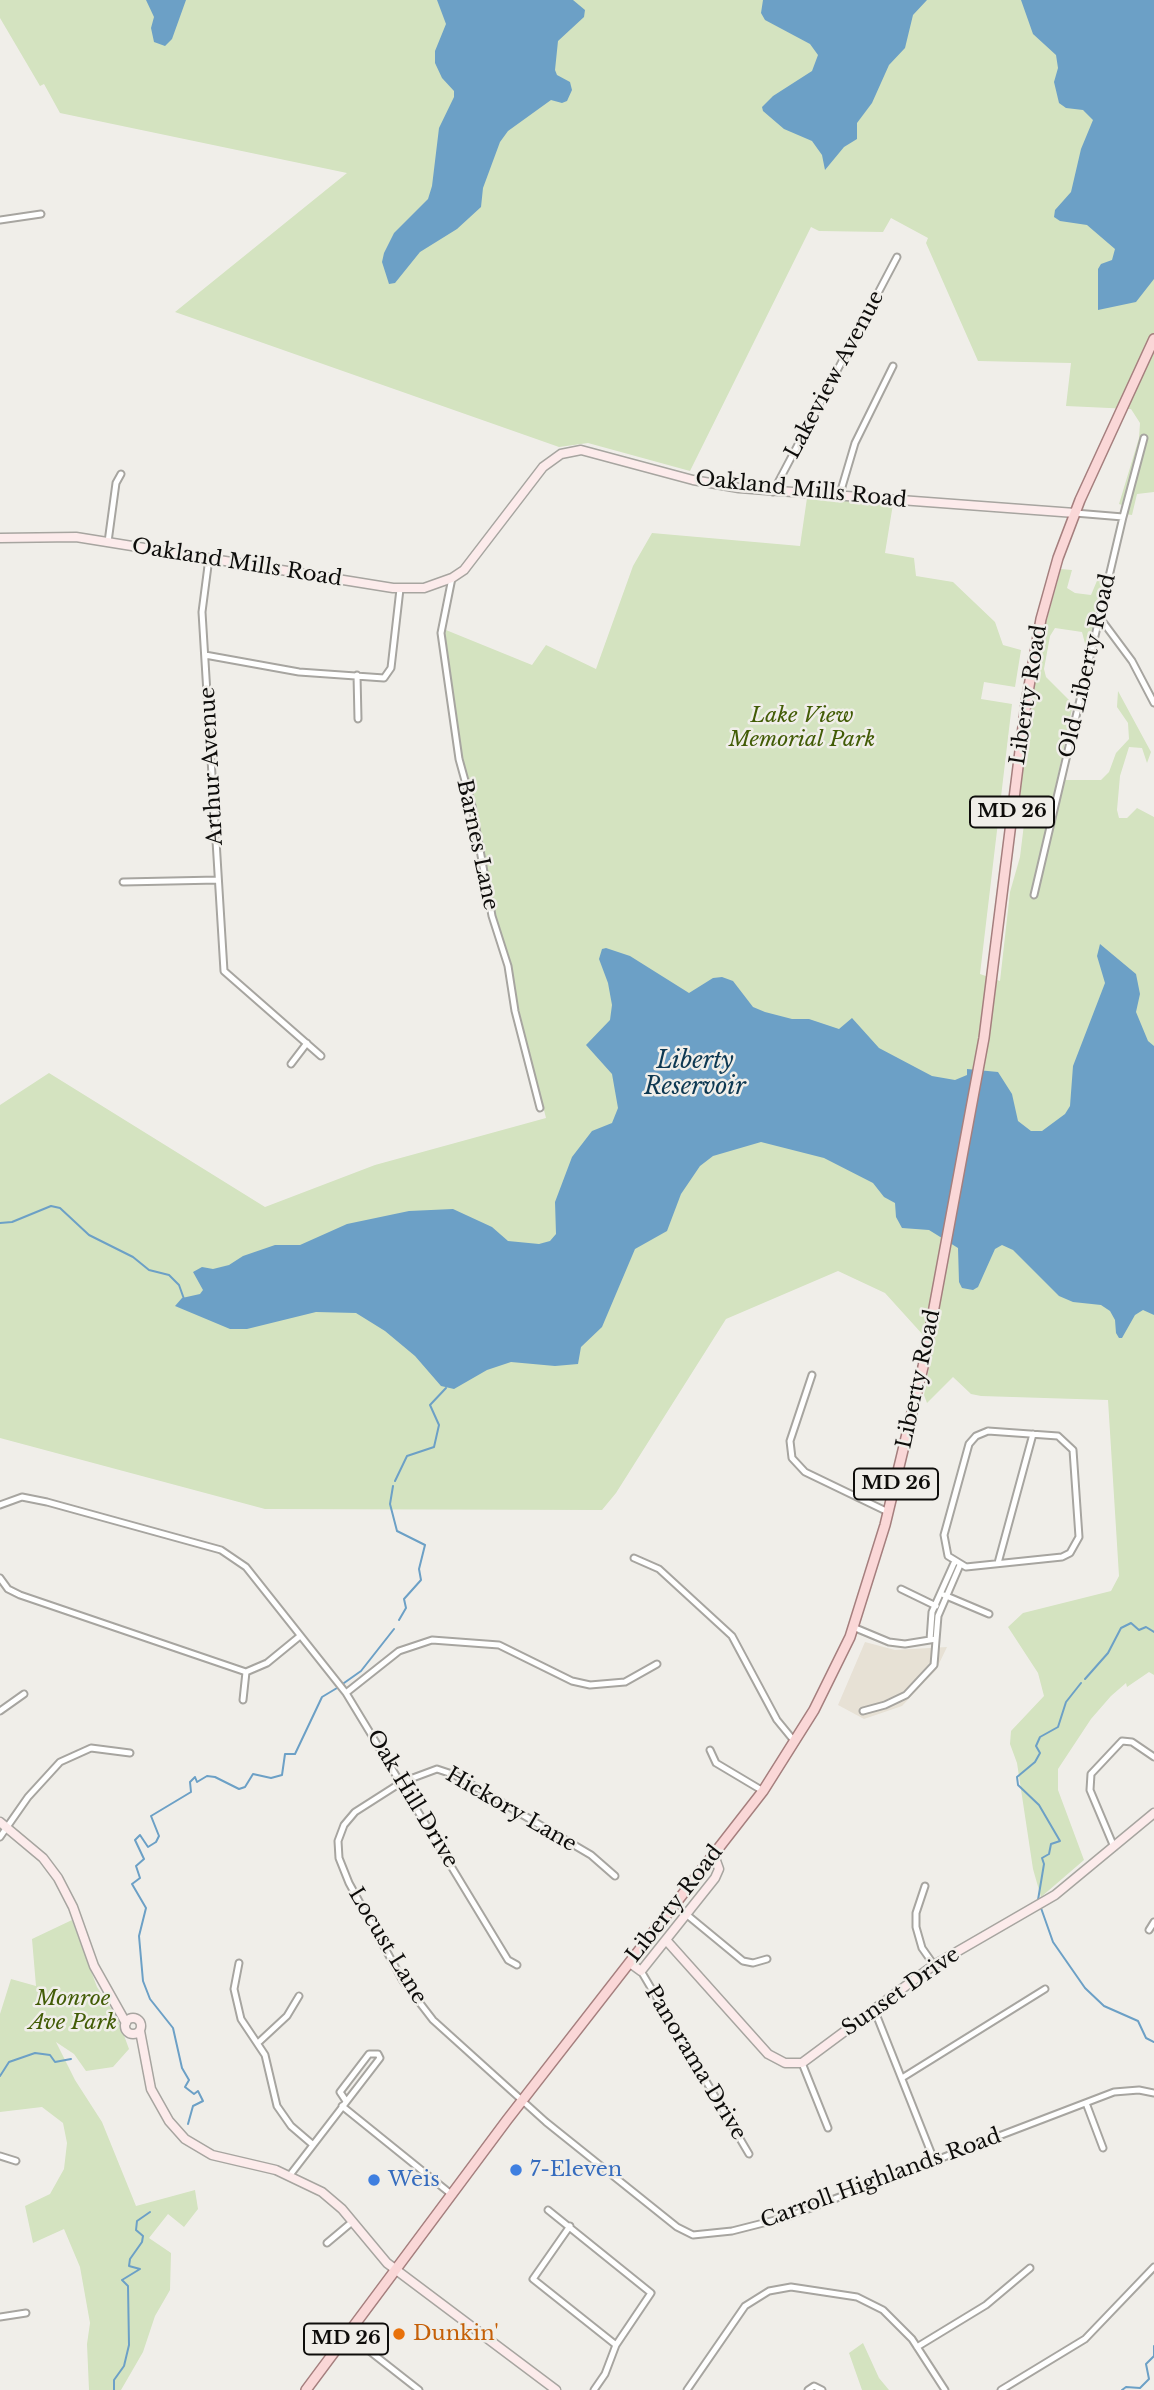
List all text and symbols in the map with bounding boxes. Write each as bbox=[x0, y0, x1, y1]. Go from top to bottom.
street label: Lakeview Avenue bbox=[780, 287, 890, 463]
street label: Oakland Mills Road bbox=[694, 466, 908, 514]
street label: Oakland Mills Road bbox=[130, 534, 344, 592]
street label: Old Liberty Road bbox=[1055, 572, 1121, 760]
street label: Liberty Road bbox=[1005, 623, 1053, 767]
street label: Arthur Avenue bbox=[195, 686, 229, 846]
park label: Lake View Memorial Park bbox=[729, 703, 875, 753]
street label: Barnes Lane bbox=[451, 777, 503, 913]
road number: MD 26 bbox=[970, 796, 1054, 828]
water label: Liberty Reservoir bbox=[644, 1048, 746, 1102]
street label: Liberty Road bbox=[892, 1307, 946, 1451]
road number: MD 26 bbox=[854, 1468, 938, 1500]
street label: Oak Hill Drive bbox=[361, 1725, 463, 1873]
street label: Hickory Lane bbox=[441, 1762, 581, 1858]
street label: Liberty Road bbox=[622, 1841, 728, 1967]
street label: Locust Lane bbox=[342, 1883, 432, 2009]
street label: Sunset Drive bbox=[837, 1942, 965, 2042]
street label: Panorama Drive bbox=[639, 1981, 751, 2145]
park label: Monroe Ave Park bbox=[29, 1986, 117, 2036]
street label: Carroll Highlands Road bbox=[757, 2124, 1005, 2234]
place label: 7-Eleven bbox=[530, 2157, 622, 2183]
marker: 7-Eleven bbox=[508, 2162, 524, 2178]
place label: Weis bbox=[388, 2167, 440, 2193]
marker: Weis bbox=[366, 2172, 382, 2188]
place label: Dunkin' bbox=[413, 2321, 499, 2347]
road number: MD 26 bbox=[304, 2324, 388, 2354]
marker: Dunkin' bbox=[391, 2326, 407, 2342]

